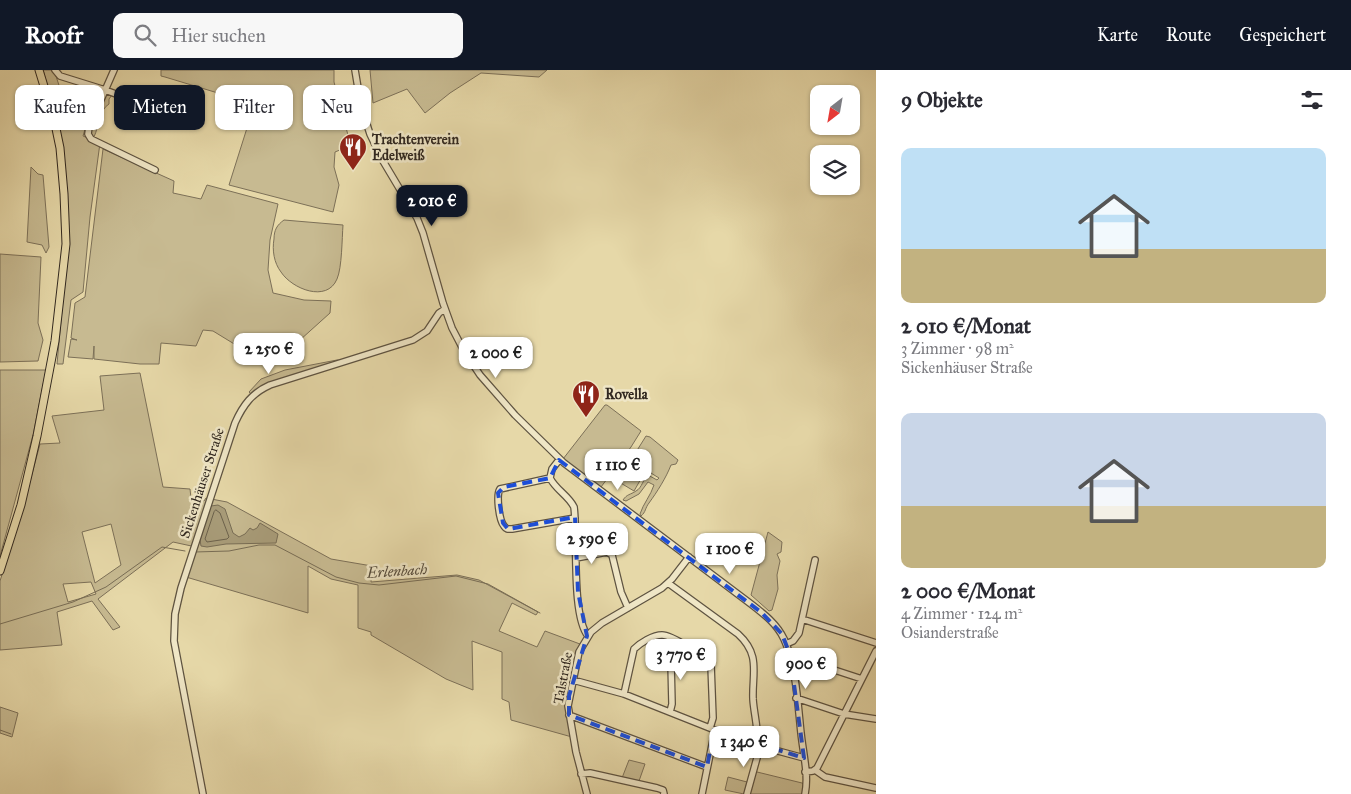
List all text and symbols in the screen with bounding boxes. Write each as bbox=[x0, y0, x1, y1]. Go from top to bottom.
search box bbox=[113, 13, 463, 58]
text: Roofr bbox=[25, 20, 83, 50]
icon: search bbox=[131, 21, 159, 49]
text: Hier suchen bbox=[171, 24, 266, 47]
text: Karte bbox=[1097, 24, 1138, 46]
text: Route bbox=[1166, 24, 1211, 46]
text: Gespeichert bbox=[1239, 24, 1326, 46]
chip: Kaufen bbox=[15, 85, 104, 130]
chip: Mieten bbox=[114, 85, 205, 130]
chip: Filter bbox=[215, 85, 293, 130]
chip: Neu bbox=[303, 85, 371, 130]
north arrow bbox=[810, 85, 860, 135]
map controls bbox=[810, 85, 860, 195]
icon: filters bbox=[1298, 86, 1326, 114]
text: 9 Objekte bbox=[901, 87, 983, 113]
place label: Trachtenverein Edelweiß bbox=[371, 131, 459, 164]
restaurant icon: Trachtenverein Edelweiß bbox=[338, 132, 368, 171]
button: layers bbox=[810, 145, 860, 195]
icon: home bbox=[1069, 181, 1159, 271]
pin: 2 010 € bbox=[386, 184, 478, 227]
text: 2 010 € bbox=[407, 191, 457, 210]
text: 2 010 €/Monat bbox=[901, 313, 1031, 339]
pin: 2 250 € bbox=[223, 332, 315, 375]
pin: 2 000 € bbox=[450, 336, 542, 379]
text: 2 250 € bbox=[244, 339, 294, 358]
text: 3 Zimmer · 98 m² bbox=[901, 339, 1014, 358]
text: 2 000 € bbox=[470, 343, 522, 362]
text: Sickenhäuser Straße bbox=[901, 358, 1033, 377]
restaurant icon: Rovella bbox=[571, 379, 601, 418]
place label: Rovella bbox=[605, 386, 649, 403]
street label: Sickenhäuser Straße bbox=[176, 425, 228, 540]
icon: home bbox=[1069, 446, 1159, 536]
pin: 1 110 € bbox=[572, 448, 664, 491]
text: 1 110 € bbox=[596, 455, 640, 474]
pin: 2 590 € bbox=[546, 522, 638, 565]
text: 2 590 € bbox=[567, 529, 617, 548]
pin: 1 100 € bbox=[684, 532, 776, 575]
text: 1 100 € bbox=[706, 539, 754, 558]
water label: Erlenbach bbox=[365, 560, 429, 582]
text: 2 000 €/Monat bbox=[901, 578, 1035, 604]
text: 4 Zimmer · 124 m² bbox=[901, 604, 1022, 623]
text: Osianderstraße bbox=[901, 623, 999, 642]
pin: 3 770 € bbox=[635, 638, 727, 681]
text: 3 770 € bbox=[656, 645, 706, 664]
pin: 900 € bbox=[771, 648, 841, 690]
street label: Talstraße bbox=[550, 650, 576, 706]
text: 900 € bbox=[786, 654, 826, 673]
pin: 1 340 € bbox=[698, 726, 790, 768]
text: 1 340 € bbox=[720, 732, 768, 751]

